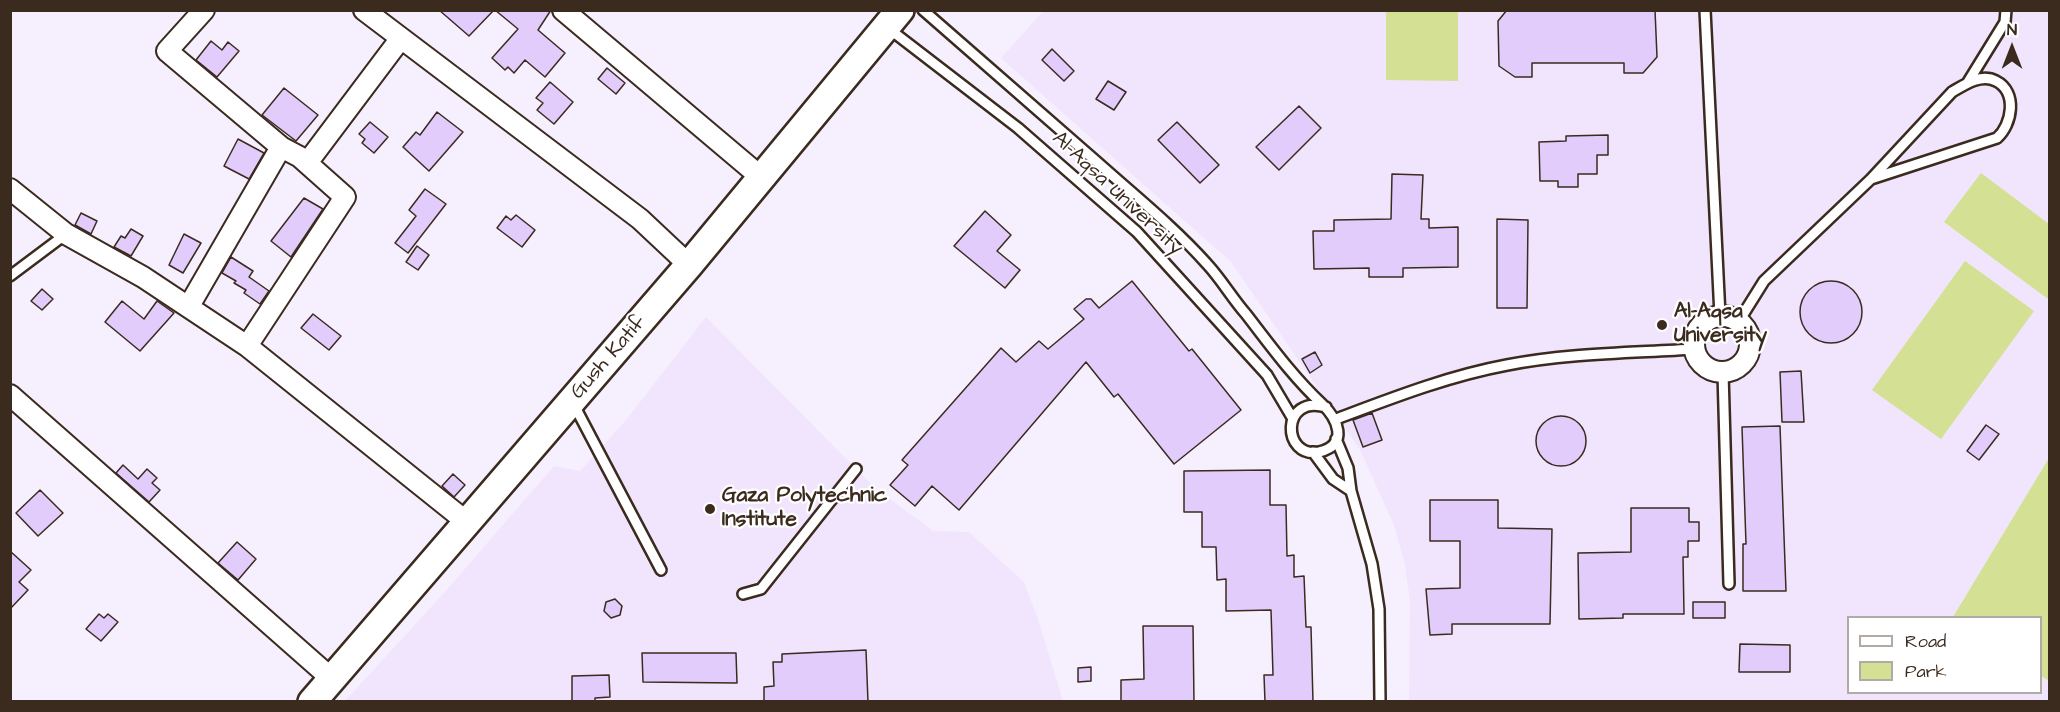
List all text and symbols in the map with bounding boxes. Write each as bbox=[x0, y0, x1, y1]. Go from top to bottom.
north arrow bbox=[1982, 18, 2042, 78]
text: N bbox=[2007, 19, 2017, 41]
street label: Al-Aqsa University bbox=[1046, 127, 1188, 261]
place label: Al-Aqsa University bbox=[1674, 300, 1767, 350]
street label: Gush Katif bbox=[566, 311, 652, 405]
marker: Al-Aqsa University bbox=[1655, 318, 1669, 332]
place label: Gaza Polytechnic Institute bbox=[722, 484, 887, 534]
marker: Gaza Polytechnic Institute bbox=[703, 502, 717, 516]
legend bbox=[1847, 616, 2042, 694]
text: Road bbox=[1905, 629, 1946, 654]
text: Park bbox=[1905, 659, 1947, 684]

